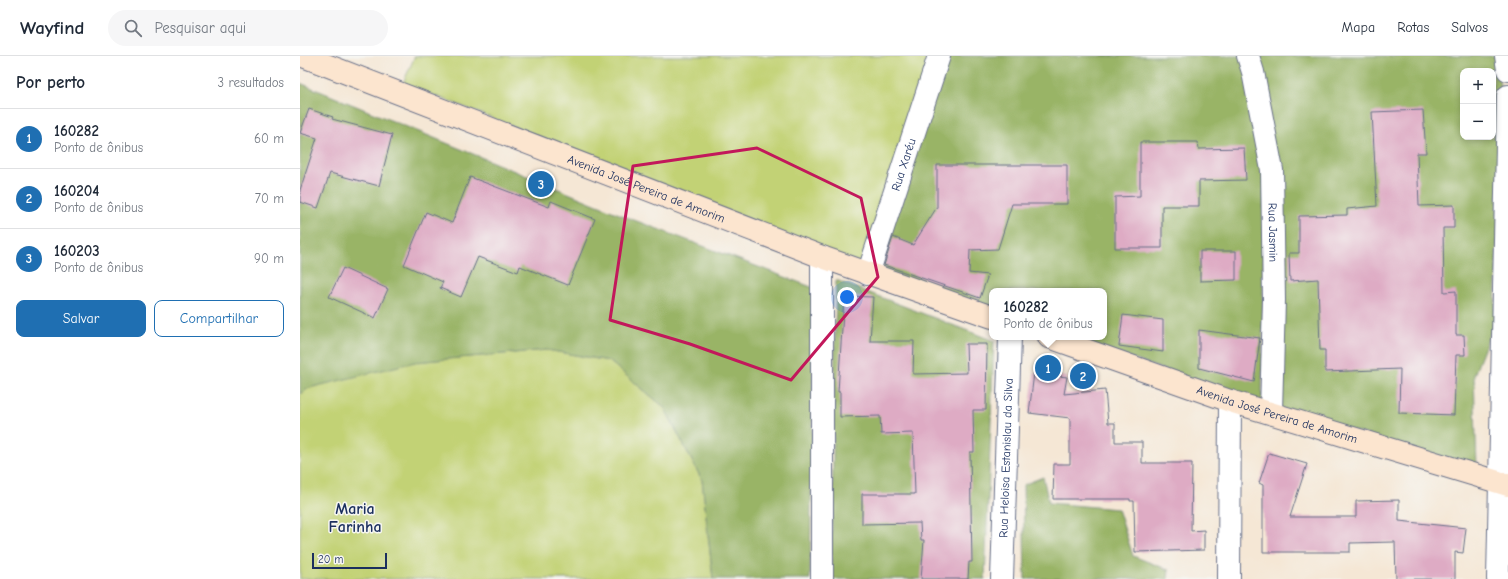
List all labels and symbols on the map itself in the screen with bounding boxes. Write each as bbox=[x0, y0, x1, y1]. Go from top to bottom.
street label: Rua Xaréu bbox=[889, 137, 919, 193]
street label: Avenida José Pereira de Amorim bbox=[565, 152, 727, 226]
pin: 3 bbox=[528, 169, 554, 199]
street label: Rua Jasmin bbox=[1266, 203, 1280, 262]
your location bbox=[837, 287, 857, 307]
pin: 1 bbox=[1035, 353, 1061, 383]
pin: 2 bbox=[1070, 361, 1096, 391]
street label: Rua Heloisa Estanislau da Silva bbox=[996, 378, 1016, 538]
street label: Avenida José Pereira de Amorim bbox=[1195, 383, 1359, 446]
district label: Maria Farinha bbox=[328, 500, 382, 536]
scale bar bbox=[312, 551, 387, 570]

